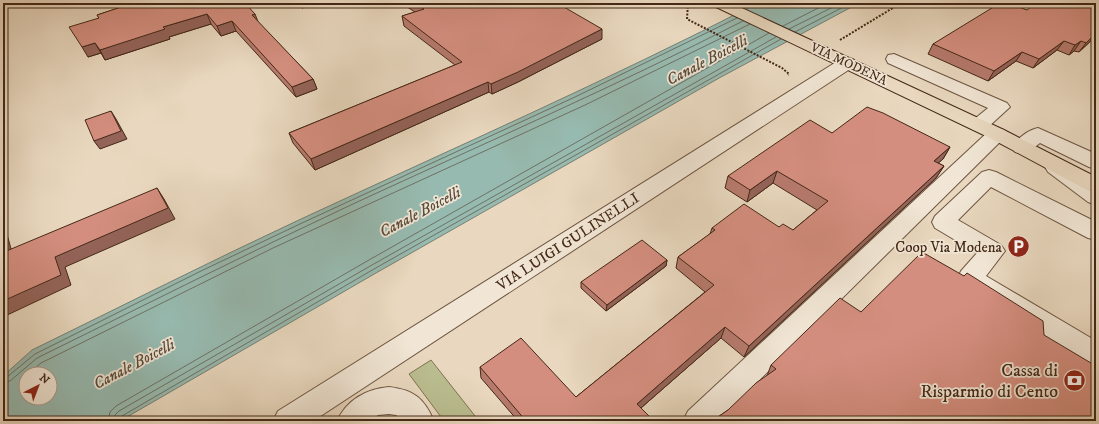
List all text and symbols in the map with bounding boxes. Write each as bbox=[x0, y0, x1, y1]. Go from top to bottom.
water label: Canale Boicelli bbox=[663, 30, 752, 90]
street label: VIA MODENA bbox=[807, 39, 891, 89]
water label: Canale Boicelli bbox=[376, 182, 465, 242]
street label: VIA LUIGI GULINELLI bbox=[492, 189, 643, 296]
parking icon: Coop Via Modena bbox=[1005, 234, 1031, 260]
place label: Coop Via Modena bbox=[895, 238, 1003, 257]
water label: Canale Boicelli bbox=[90, 334, 179, 394]
place label: Cassa di Risparmio di Cento bbox=[920, 360, 1058, 403]
north arrow bbox=[18, 366, 58, 406]
bank icon: Cassa di Risparmio di Cento bbox=[1061, 368, 1087, 394]
text: N bbox=[36, 371, 52, 388]

